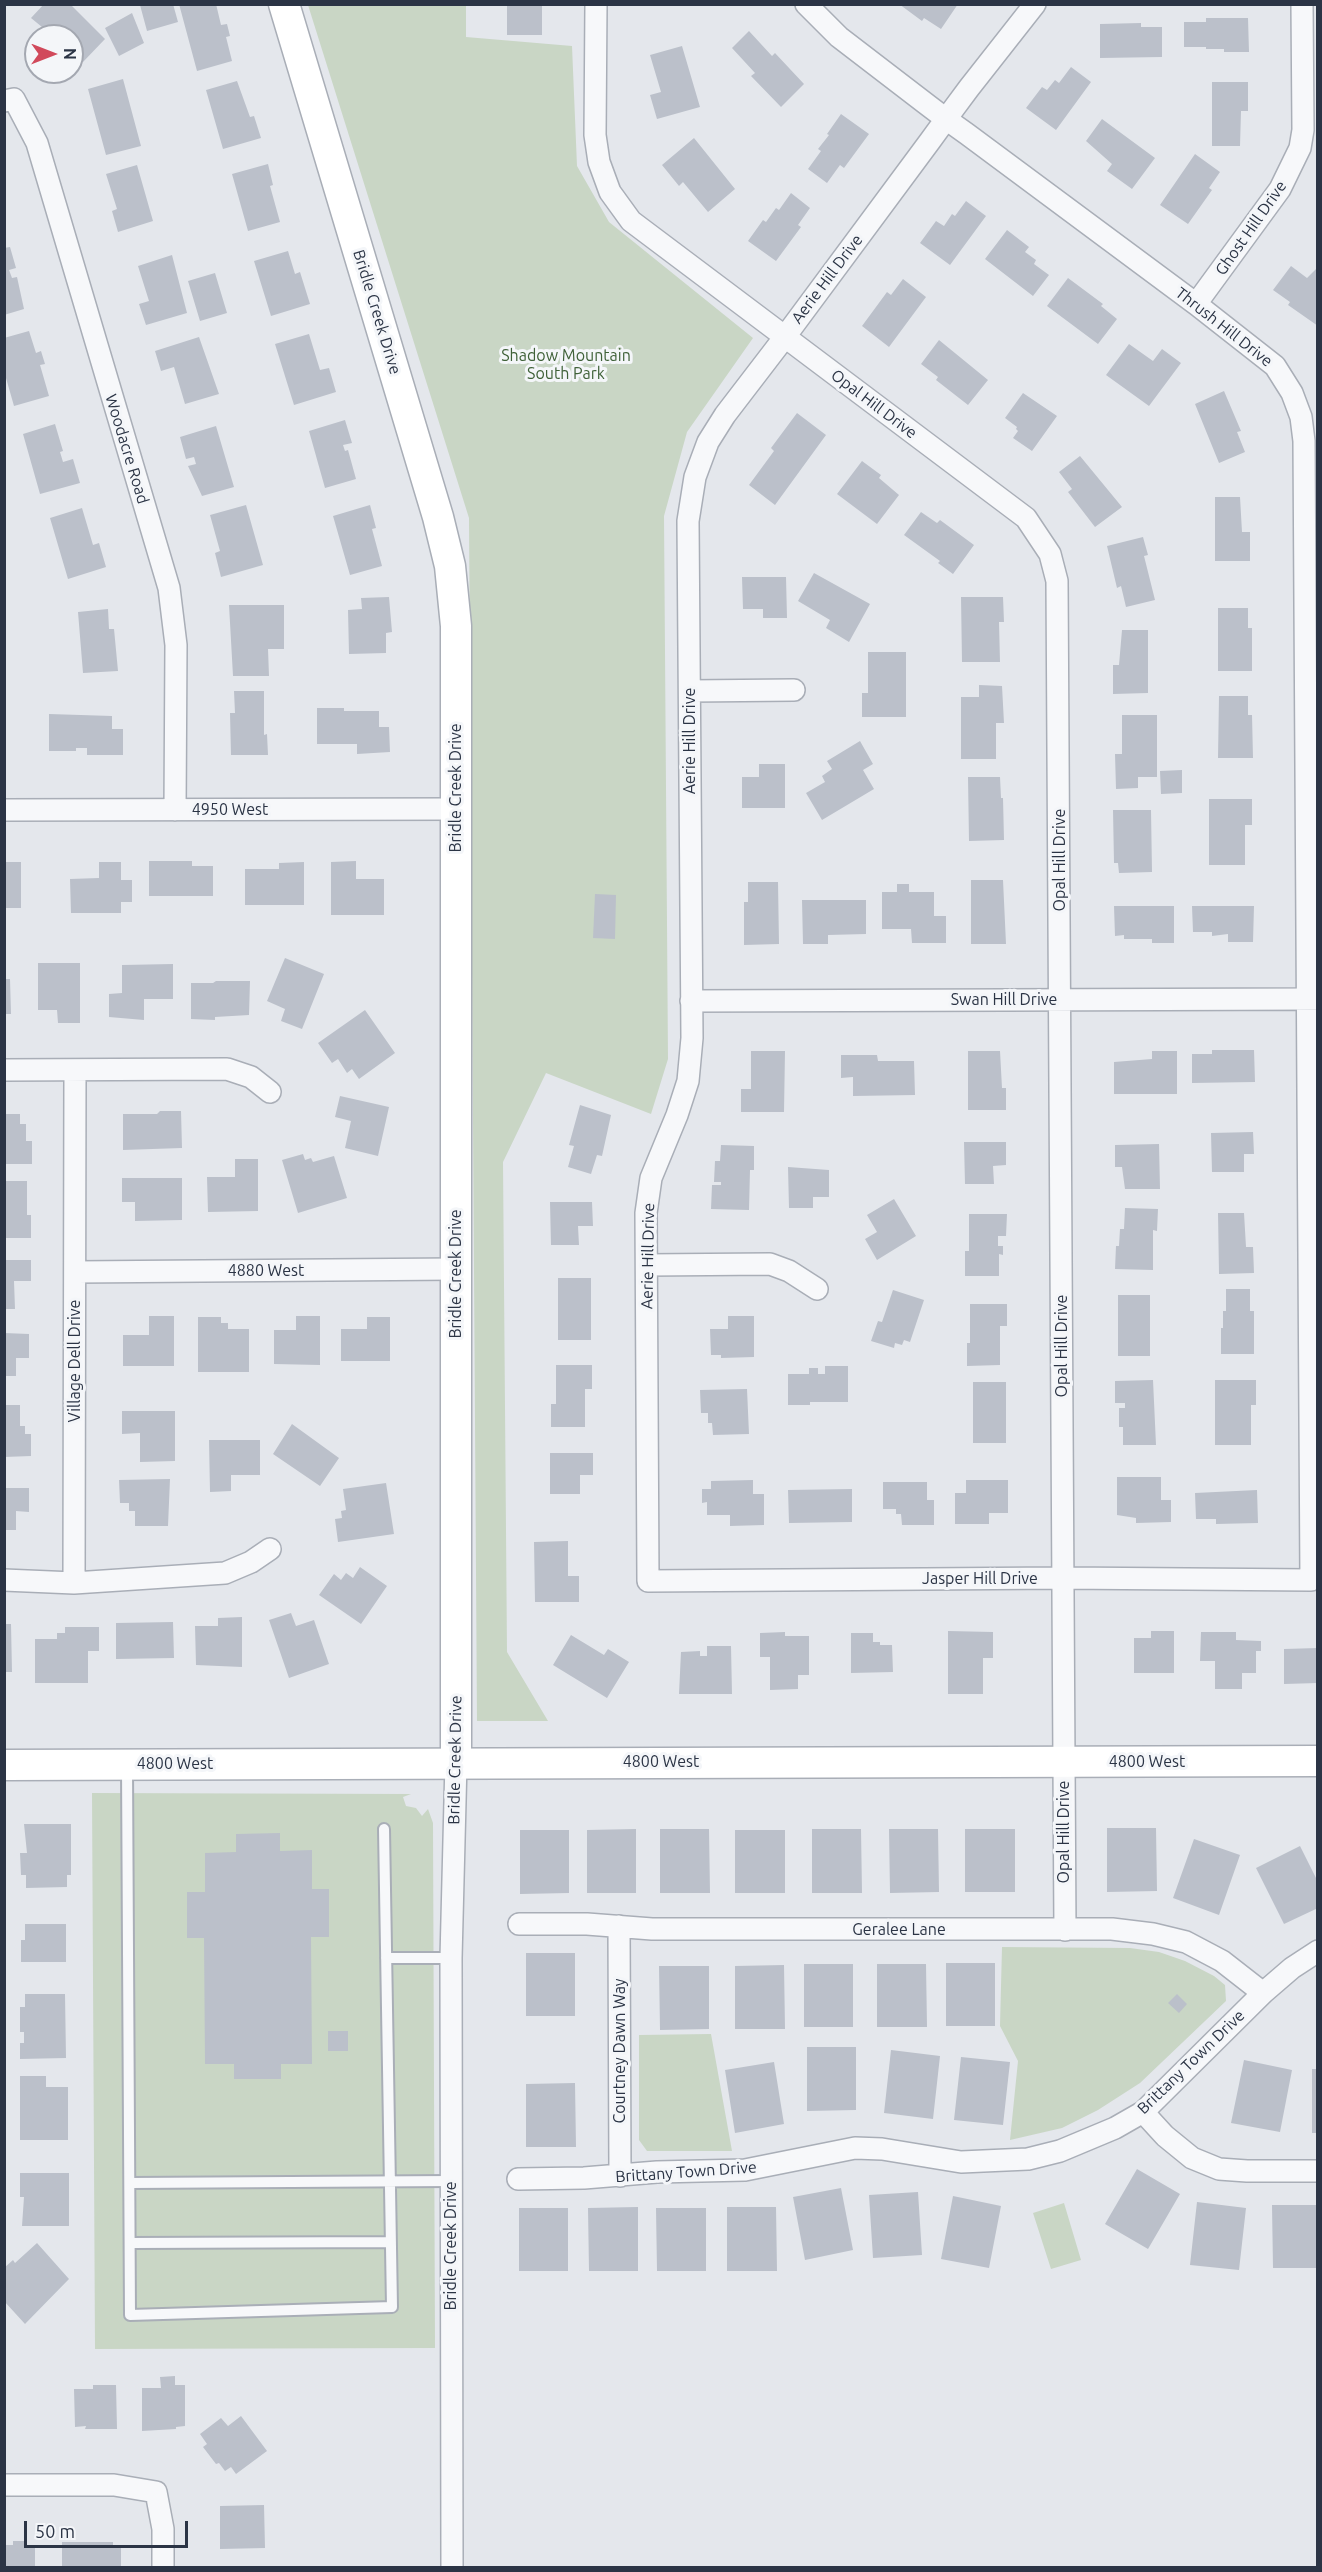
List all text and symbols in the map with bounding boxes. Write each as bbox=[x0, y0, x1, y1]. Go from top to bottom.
north arrow bbox=[24, 24, 84, 84]
text: N bbox=[61, 48, 79, 60]
street label: Ghost Hill Drive bbox=[1211, 177, 1291, 279]
street label: Aerie Hill Drive bbox=[787, 231, 867, 327]
street label: Bridle Creek Drive bbox=[349, 247, 405, 377]
street label: Thrush Hill Drive bbox=[1172, 283, 1276, 371]
park label: Shadow Mountain South Park bbox=[501, 346, 631, 384]
street label: Opal Hill Drive bbox=[827, 365, 921, 443]
street label: Woodacre Road bbox=[101, 392, 153, 506]
street label: Aerie Hill Drive bbox=[680, 688, 700, 794]
street label: Bridle Creek Drive bbox=[446, 723, 466, 853]
street label: 4950 West bbox=[192, 800, 268, 820]
street label: Opal Hill Drive bbox=[1050, 809, 1070, 911]
street label: Swan Hill Drive bbox=[951, 990, 1057, 1010]
street label: Aerie Hill Drive bbox=[637, 1203, 659, 1309]
street label: Bridle Creek Drive bbox=[446, 1209, 466, 1339]
street label: 4880 West bbox=[228, 1261, 304, 1281]
street label: Opal Hill Drive bbox=[1052, 1295, 1072, 1397]
street label: Village Dell Drive bbox=[65, 1300, 85, 1422]
street label: Jasper Hill Drive bbox=[922, 1569, 1038, 1589]
street label: Bridle Creek Drive bbox=[444, 1695, 466, 1825]
street label: 4800 West bbox=[623, 1752, 699, 1772]
street label: 4800 West bbox=[1109, 1752, 1185, 1772]
street label: 4800 West bbox=[137, 1754, 213, 1774]
street label: Opal Hill Drive bbox=[1054, 1781, 1074, 1883]
street label: Geralee Lane bbox=[852, 1920, 946, 1940]
street label: Courtney Dawn Way bbox=[610, 1978, 630, 2124]
street label: Brittany Town Drive bbox=[1133, 2006, 1249, 2118]
street label: Brittany Town Drive bbox=[615, 2157, 757, 2187]
street label: Bridle Creek Drive bbox=[441, 2181, 461, 2311]
scale bar bbox=[27, 2509, 190, 2547]
text: 50 m bbox=[35, 2521, 75, 2541]

